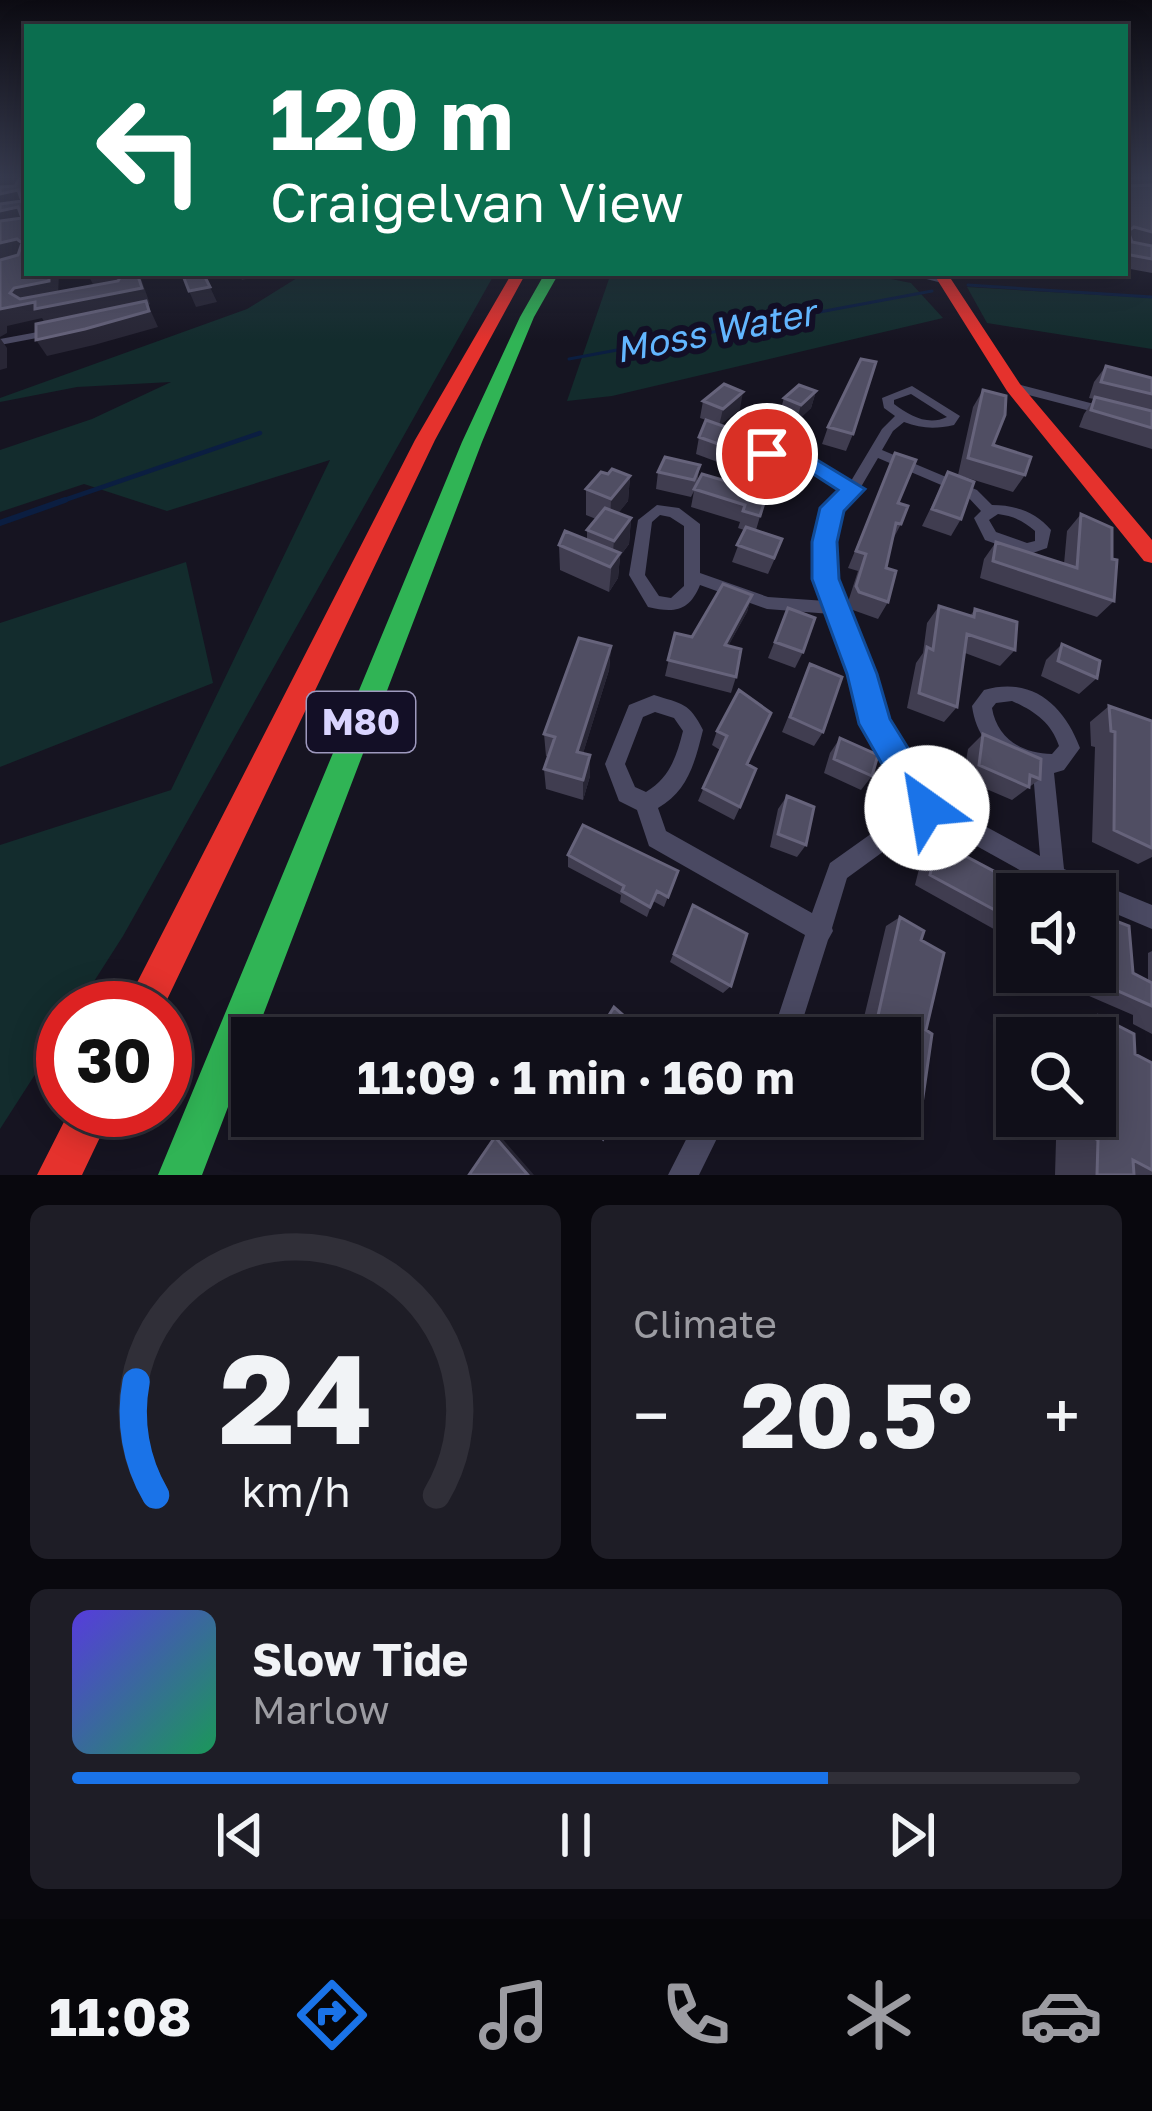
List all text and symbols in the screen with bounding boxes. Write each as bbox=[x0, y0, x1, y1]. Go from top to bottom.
text: 120 m bbox=[270, 68, 514, 168]
icon: left bbox=[72, 72, 228, 228]
text: Craigelvan View bbox=[270, 169, 684, 234]
water label: Moss Water bbox=[612, 289, 823, 371]
pin bbox=[716, 403, 818, 505]
icon: arrive bbox=[734, 421, 800, 487]
road number: M80 bbox=[307, 692, 415, 752]
position arrow bbox=[864, 745, 990, 871]
map controls bbox=[996, 873, 1116, 1137]
button: sound bbox=[996, 873, 1116, 993]
speed limit sign: 30 bbox=[36, 981, 192, 1137]
button: search bbox=[996, 1017, 1116, 1137]
text: 11:09 · 1 min · 160 m bbox=[357, 1050, 795, 1104]
text: Climate bbox=[633, 1300, 777, 1347]
text: 24 bbox=[218, 1322, 373, 1471]
text: 20.5° bbox=[740, 1360, 973, 1468]
text: − bbox=[633, 1375, 669, 1455]
text: + bbox=[1044, 1375, 1080, 1455]
text: km/h bbox=[241, 1465, 350, 1516]
text: Slow Tide bbox=[252, 1632, 468, 1686]
text: Marlow bbox=[252, 1686, 389, 1733]
icon: previous bbox=[207, 1802, 273, 1868]
icon: pause bbox=[543, 1802, 609, 1868]
icon: next bbox=[879, 1802, 945, 1868]
icon: directions bbox=[290, 1973, 374, 2057]
icon: music bbox=[472, 1973, 556, 2057]
icon: phone bbox=[654, 1973, 738, 2057]
icon: climate bbox=[837, 1973, 921, 2057]
icon: car bbox=[1019, 1973, 1103, 2057]
text: 11:08 bbox=[49, 1983, 192, 2048]

